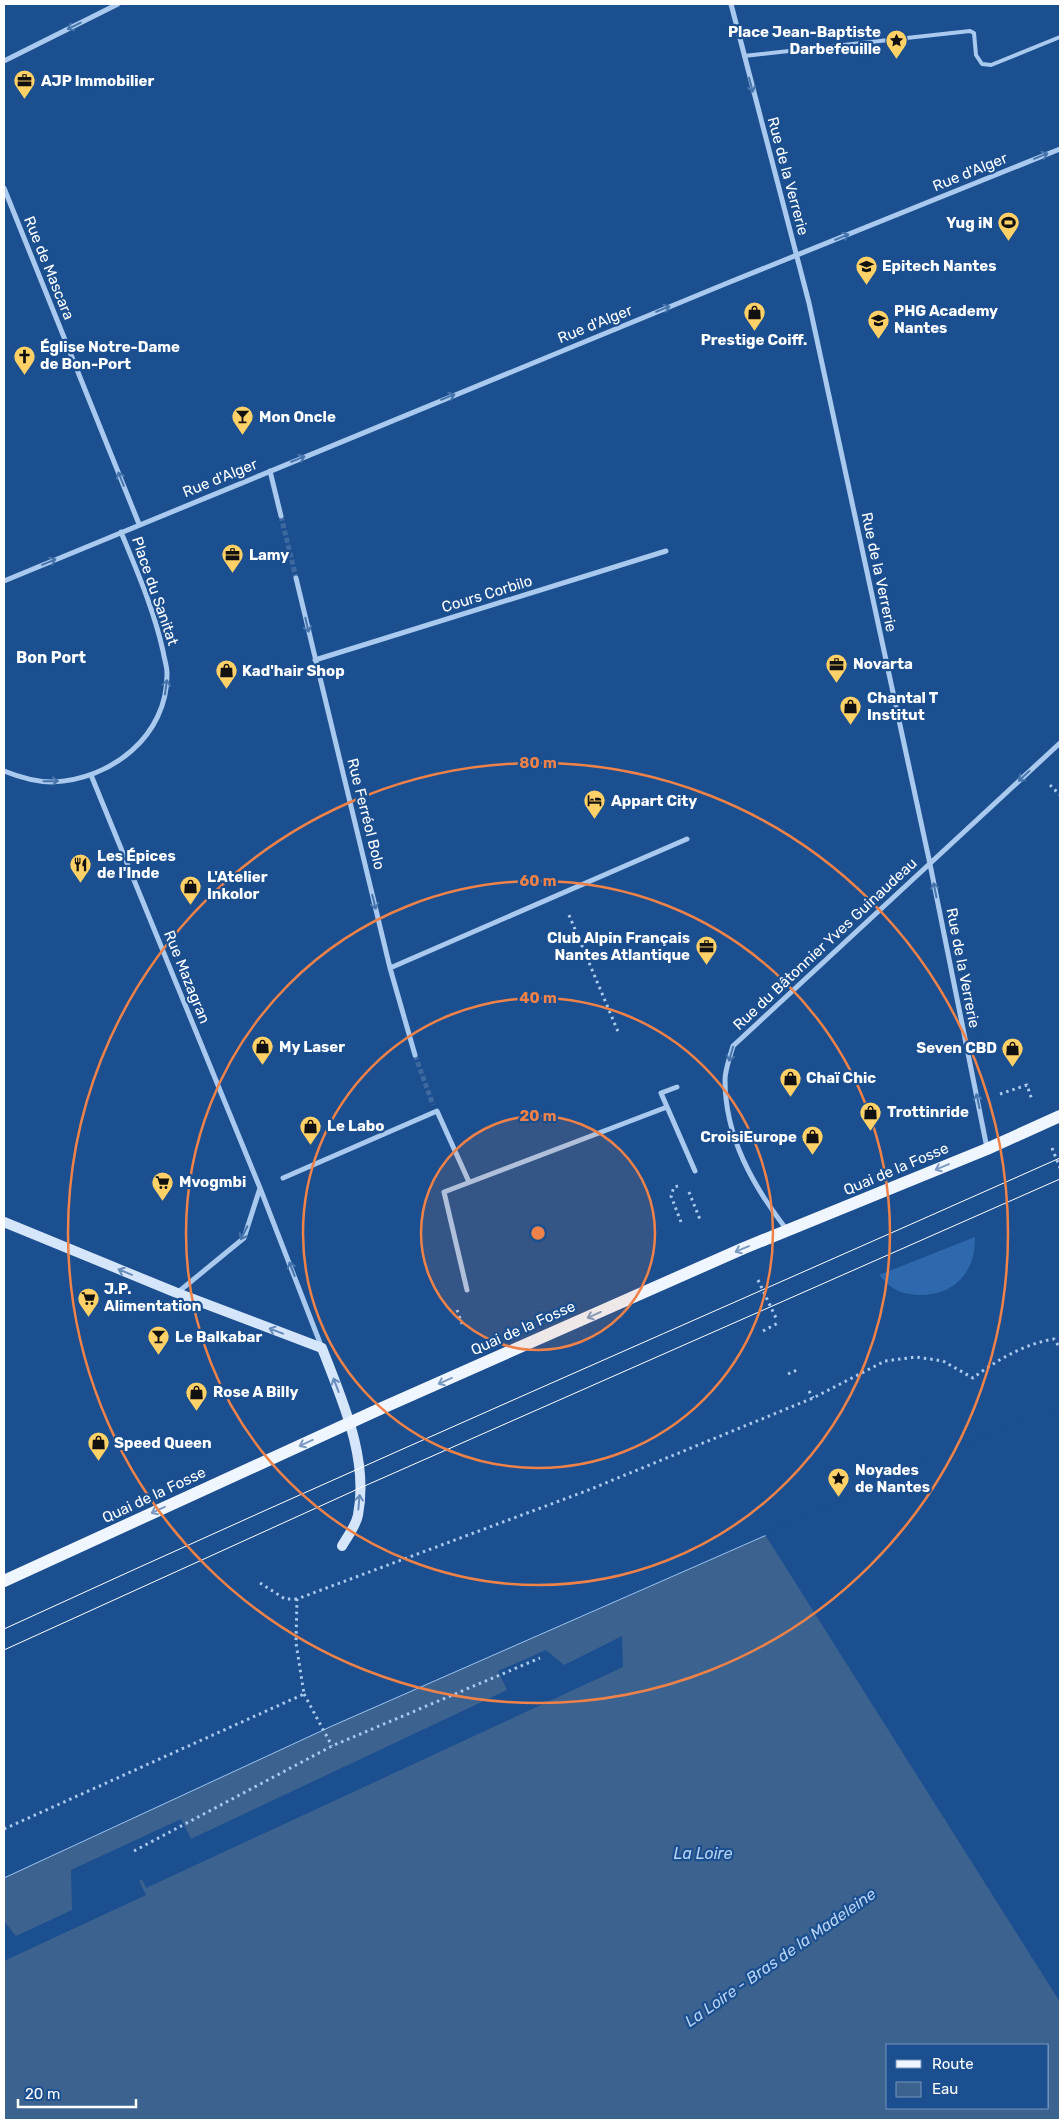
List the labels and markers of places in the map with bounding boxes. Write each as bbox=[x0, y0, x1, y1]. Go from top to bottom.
place label: Place Jean-Baptiste Darbefeuille bbox=[728, 23, 881, 58]
place icon: Place Jean-Baptiste Darbefeuille bbox=[885, 29, 909, 60]
office icon: AJP Immobilier bbox=[13, 69, 37, 100]
place label: AJP Immobilier bbox=[41, 72, 154, 90]
sports icon: Yug iN bbox=[997, 211, 1021, 242]
place label: Yug iN bbox=[946, 214, 993, 232]
school or university icon: Epitech Nantes bbox=[854, 254, 878, 285]
place label: Epitech Nantes bbox=[882, 257, 996, 275]
shop icon: Prestige Coiff. bbox=[742, 300, 766, 331]
place label: PHG Academy Nantes bbox=[894, 302, 998, 337]
school or university icon: PHG Academy Nantes bbox=[866, 308, 890, 339]
place label: Prestige Coiff. bbox=[701, 331, 807, 349]
place label: Église Notre-Dame de Bon-Port bbox=[40, 338, 180, 373]
church icon: Église Notre-Dame de Bon-Port bbox=[12, 344, 36, 375]
bar icon: Mon Oncle bbox=[231, 405, 255, 436]
place label: Mon Oncle bbox=[259, 408, 336, 426]
office icon: Lamy bbox=[221, 543, 245, 574]
place label: Lamy bbox=[249, 546, 289, 564]
office icon: Novarta bbox=[825, 652, 849, 683]
place label: Novarta bbox=[853, 655, 913, 673]
shop icon: Kad'hair Shop bbox=[214, 659, 238, 690]
place label: Kad'hair Shop bbox=[242, 662, 345, 680]
place label: Chantal T Institut bbox=[867, 689, 939, 724]
shop icon: Chantal T Institut bbox=[839, 695, 863, 726]
hotel icon: Appart City bbox=[583, 789, 607, 820]
place label: Appart City bbox=[611, 792, 697, 810]
place label: Les Épices de l'Inde bbox=[97, 847, 176, 882]
restaurant icon: Les Épices de l'Inde bbox=[69, 853, 93, 884]
place label: L'Atelier Inkolor bbox=[207, 868, 268, 903]
shop icon: L'Atelier Inkolor bbox=[179, 874, 203, 905]
place label: Club Alpin Français Nantes Atlantique bbox=[547, 929, 690, 964]
office icon: Club Alpin Français Nantes Atlantique bbox=[694, 935, 718, 966]
shop icon: My Laser bbox=[251, 1035, 275, 1066]
shop icon: Seven CBD bbox=[1001, 1036, 1025, 1067]
place label: My Laser bbox=[279, 1038, 345, 1056]
place label: Seven CBD bbox=[916, 1039, 997, 1057]
shop icon: Chaï Chic bbox=[778, 1066, 802, 1097]
place label: Chaï Chic bbox=[806, 1069, 876, 1087]
shop icon: Trottinride bbox=[859, 1100, 883, 1131]
place label: Trottinride bbox=[887, 1103, 969, 1121]
shop icon: Le Labo bbox=[299, 1114, 323, 1145]
place label: Le Labo bbox=[327, 1117, 384, 1135]
shop icon: CroisiEurope bbox=[801, 1125, 825, 1156]
place label: CroisiEurope bbox=[700, 1128, 797, 1146]
supermarket icon: Mvogmbi bbox=[151, 1170, 175, 1201]
place label: Mvogmbi bbox=[179, 1173, 246, 1191]
centre of rings bbox=[529, 1224, 547, 1242]
place label: J.P. Alimentation bbox=[104, 1280, 201, 1315]
supermarket icon: J.P. Alimentation bbox=[76, 1286, 100, 1317]
bar icon: Le Balkabar bbox=[147, 1325, 171, 1356]
place label: Le Balkabar bbox=[175, 1328, 262, 1346]
shop icon: Rose A Billy bbox=[185, 1380, 209, 1411]
place label: Rose A Billy bbox=[213, 1383, 298, 1401]
shop icon: Speed Queen bbox=[86, 1431, 110, 1462]
place label: Speed Queen bbox=[114, 1434, 212, 1452]
place label: Noyades de Nantes bbox=[855, 1461, 930, 1496]
place icon: Noyades de Nantes bbox=[827, 1467, 851, 1498]

